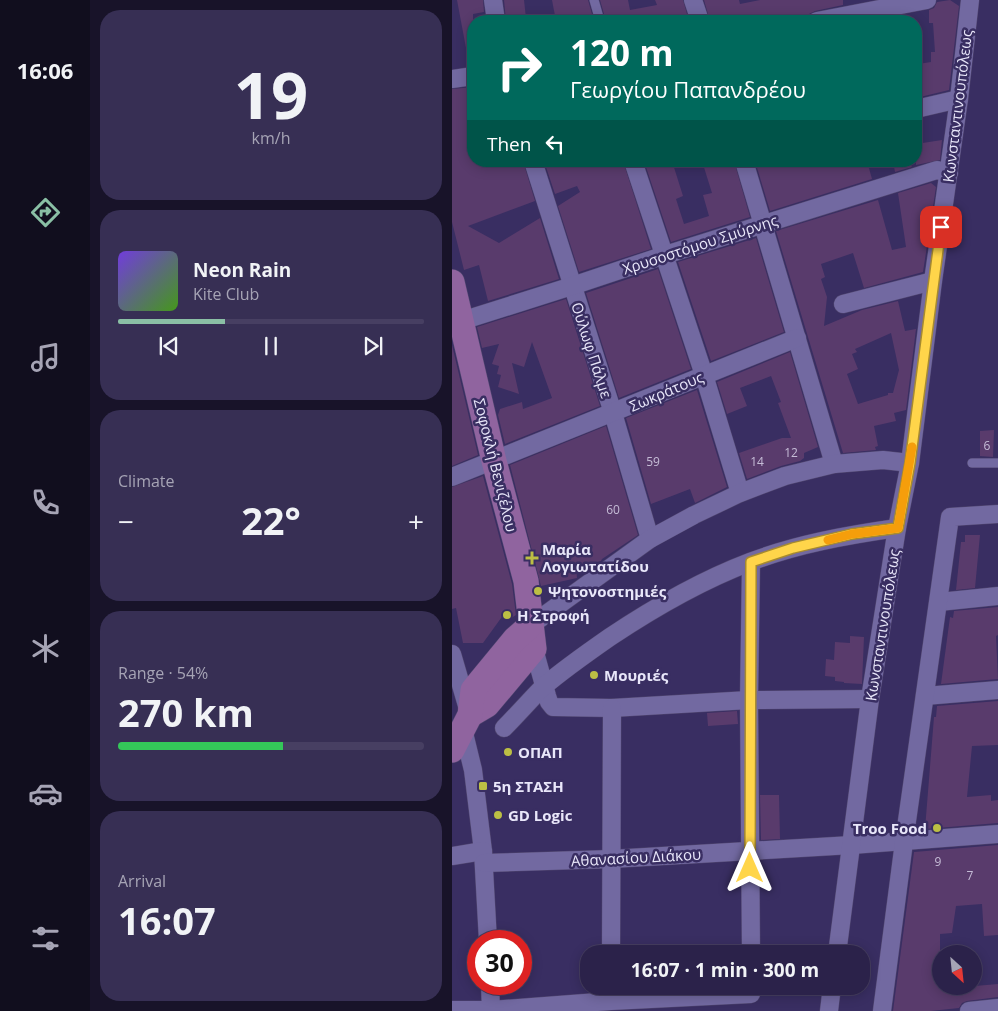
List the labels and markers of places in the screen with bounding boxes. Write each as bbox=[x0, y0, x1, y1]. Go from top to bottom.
pin bbox=[920, 206, 962, 248]
place label: Μαρία Λογιωτατίδου bbox=[542, 539, 649, 576]
marker: Μαρία Λογιωτατίδου bbox=[526, 552, 538, 564]
place label: Ψητονοστημιές bbox=[548, 581, 667, 601]
marker: Ψητονοστημιές bbox=[532, 585, 544, 597]
place label: Η Στροφή bbox=[517, 605, 590, 625]
marker: Η Στροφή bbox=[501, 609, 513, 621]
place label: Μουριές bbox=[604, 665, 669, 685]
marker: Μουριές bbox=[588, 669, 600, 681]
place label: ΟΠΑΠ bbox=[518, 742, 563, 762]
marker: ΟΠΑΠ bbox=[502, 746, 514, 758]
place label: 5η ΣΤΑΣΗ bbox=[493, 776, 564, 796]
marker: 5η ΣΤΑΣΗ bbox=[477, 780, 489, 792]
place label: GD Logic bbox=[508, 805, 573, 825]
marker: GD Logic bbox=[492, 809, 504, 821]
place label: Troo Food bbox=[853, 818, 927, 838]
marker: Troo Food bbox=[931, 822, 943, 834]

